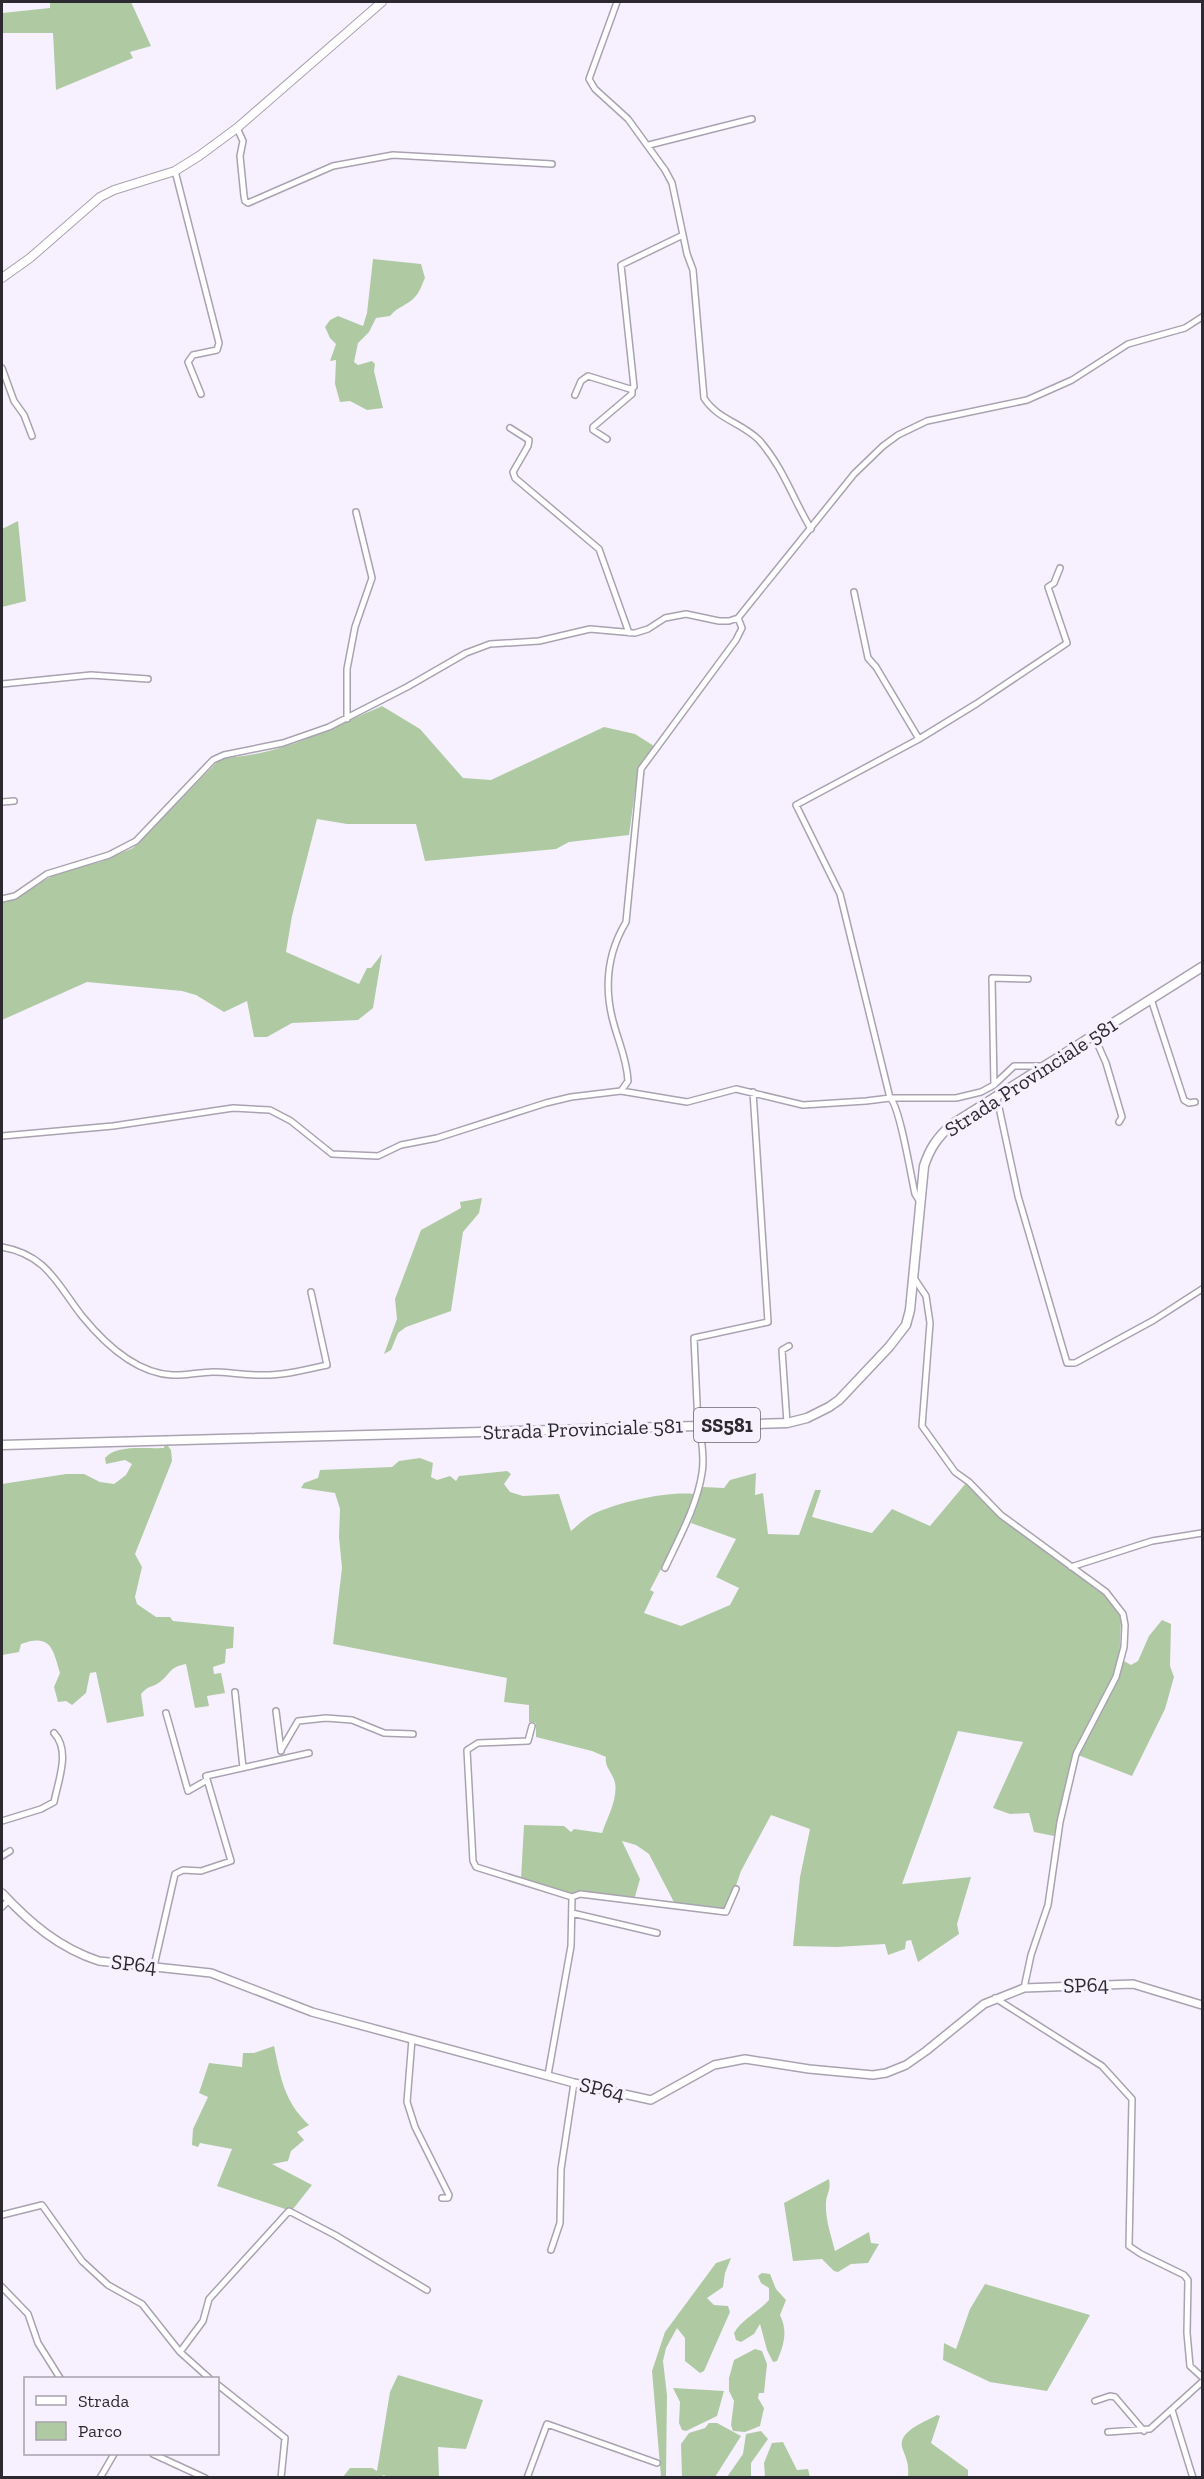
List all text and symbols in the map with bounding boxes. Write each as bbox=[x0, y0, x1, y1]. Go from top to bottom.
street label: Strada Provinciale 581 bbox=[940, 1012, 1122, 1142]
road number: SS581 bbox=[694, 1408, 760, 1442]
street label: Strada Provinciale 581 bbox=[482, 1413, 684, 1444]
street label: SP64 bbox=[110, 1949, 158, 1978]
street label: SP64 bbox=[1063, 1971, 1109, 1998]
street label: SP64 bbox=[577, 2071, 627, 2106]
legend bbox=[24, 2377, 219, 2455]
text: Strada bbox=[78, 2390, 129, 2412]
text: Parco bbox=[78, 2420, 122, 2442]

